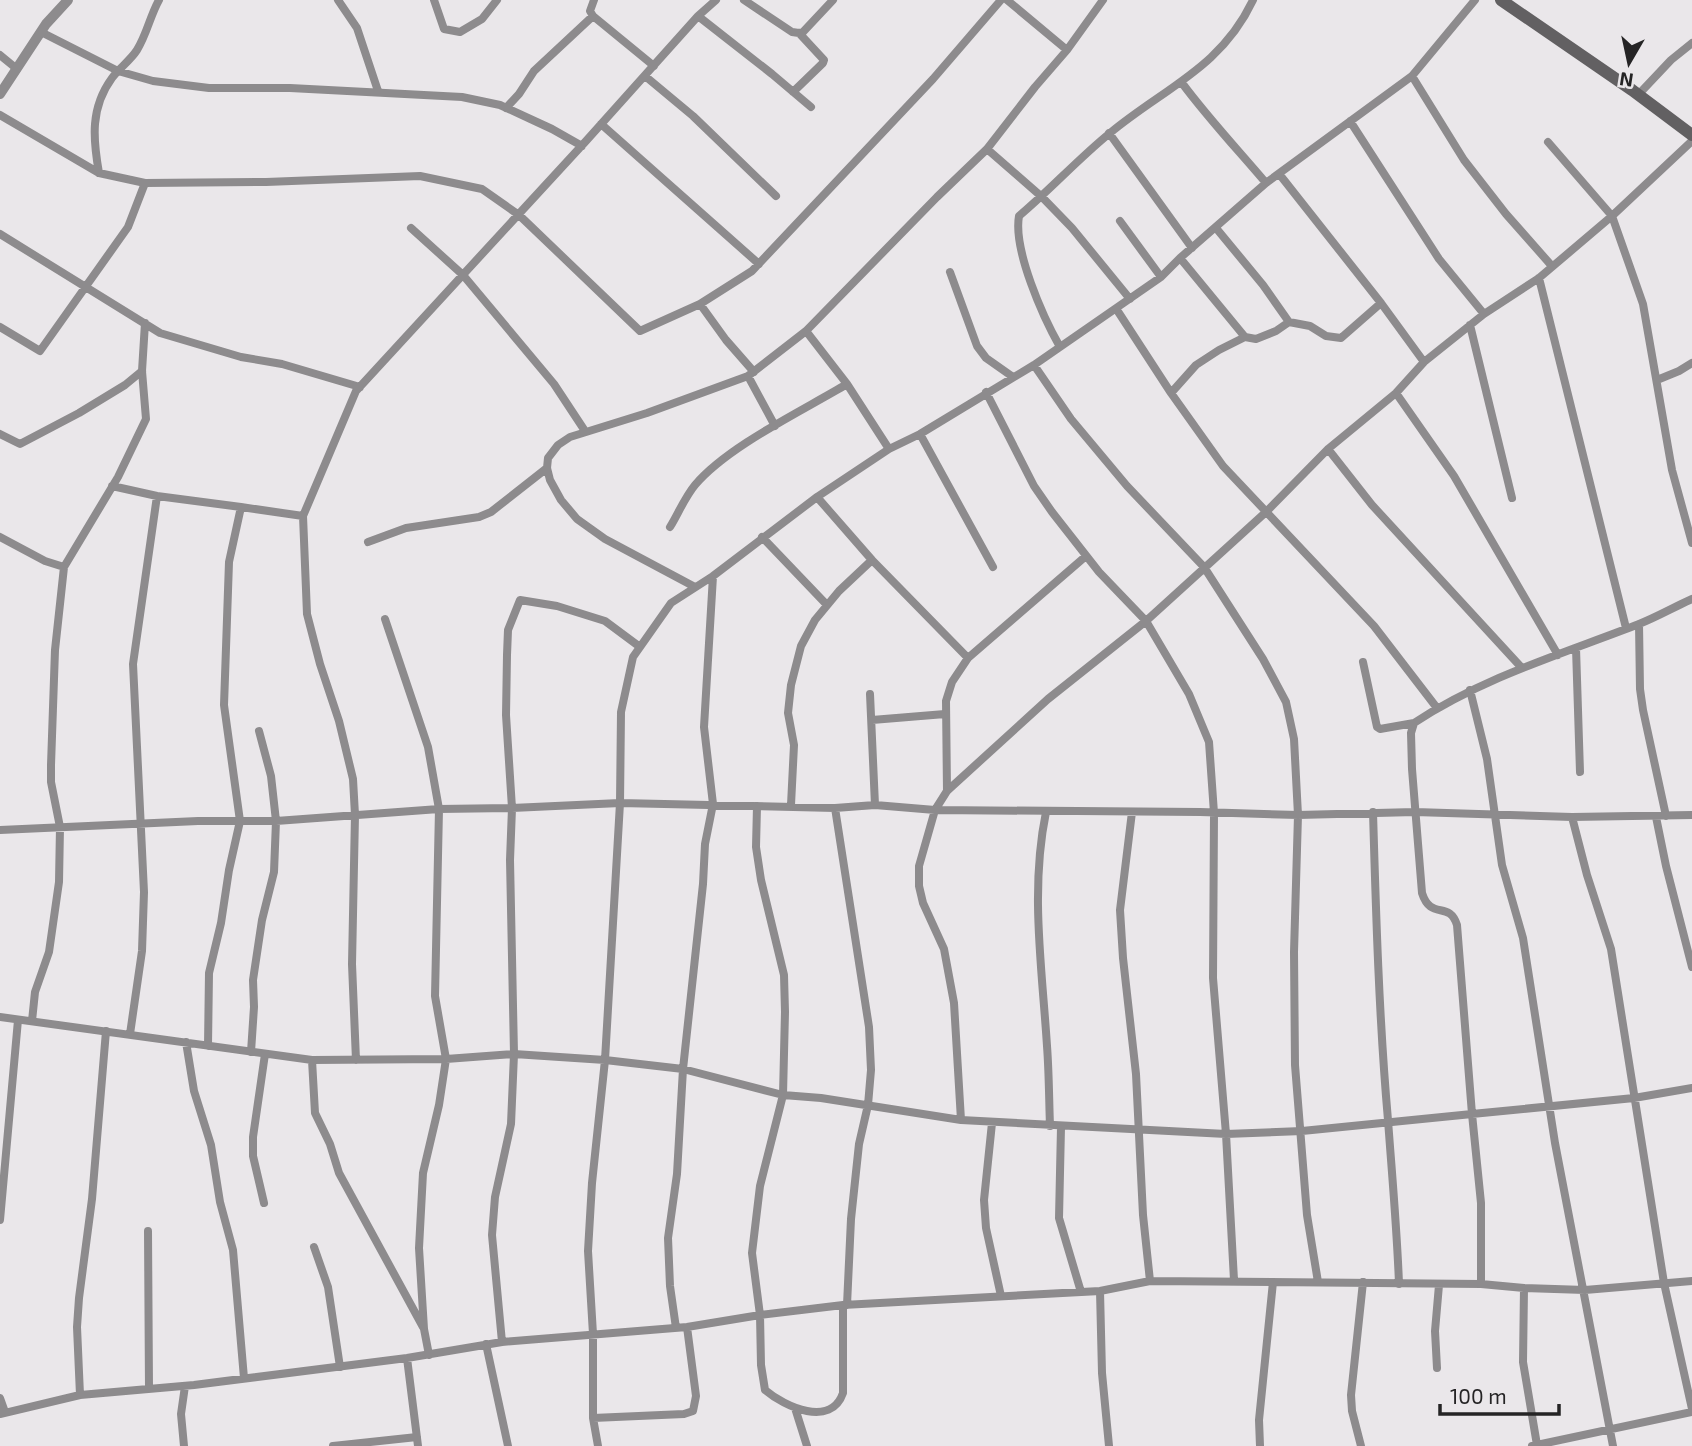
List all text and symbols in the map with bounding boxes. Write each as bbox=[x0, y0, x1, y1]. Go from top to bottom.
north arrow bbox=[1594, 28, 1664, 98]
text: N bbox=[1618, 68, 1635, 93]
scale bar bbox=[1440, 1372, 1559, 1416]
text: 100 m bbox=[1450, 1383, 1507, 1408]

